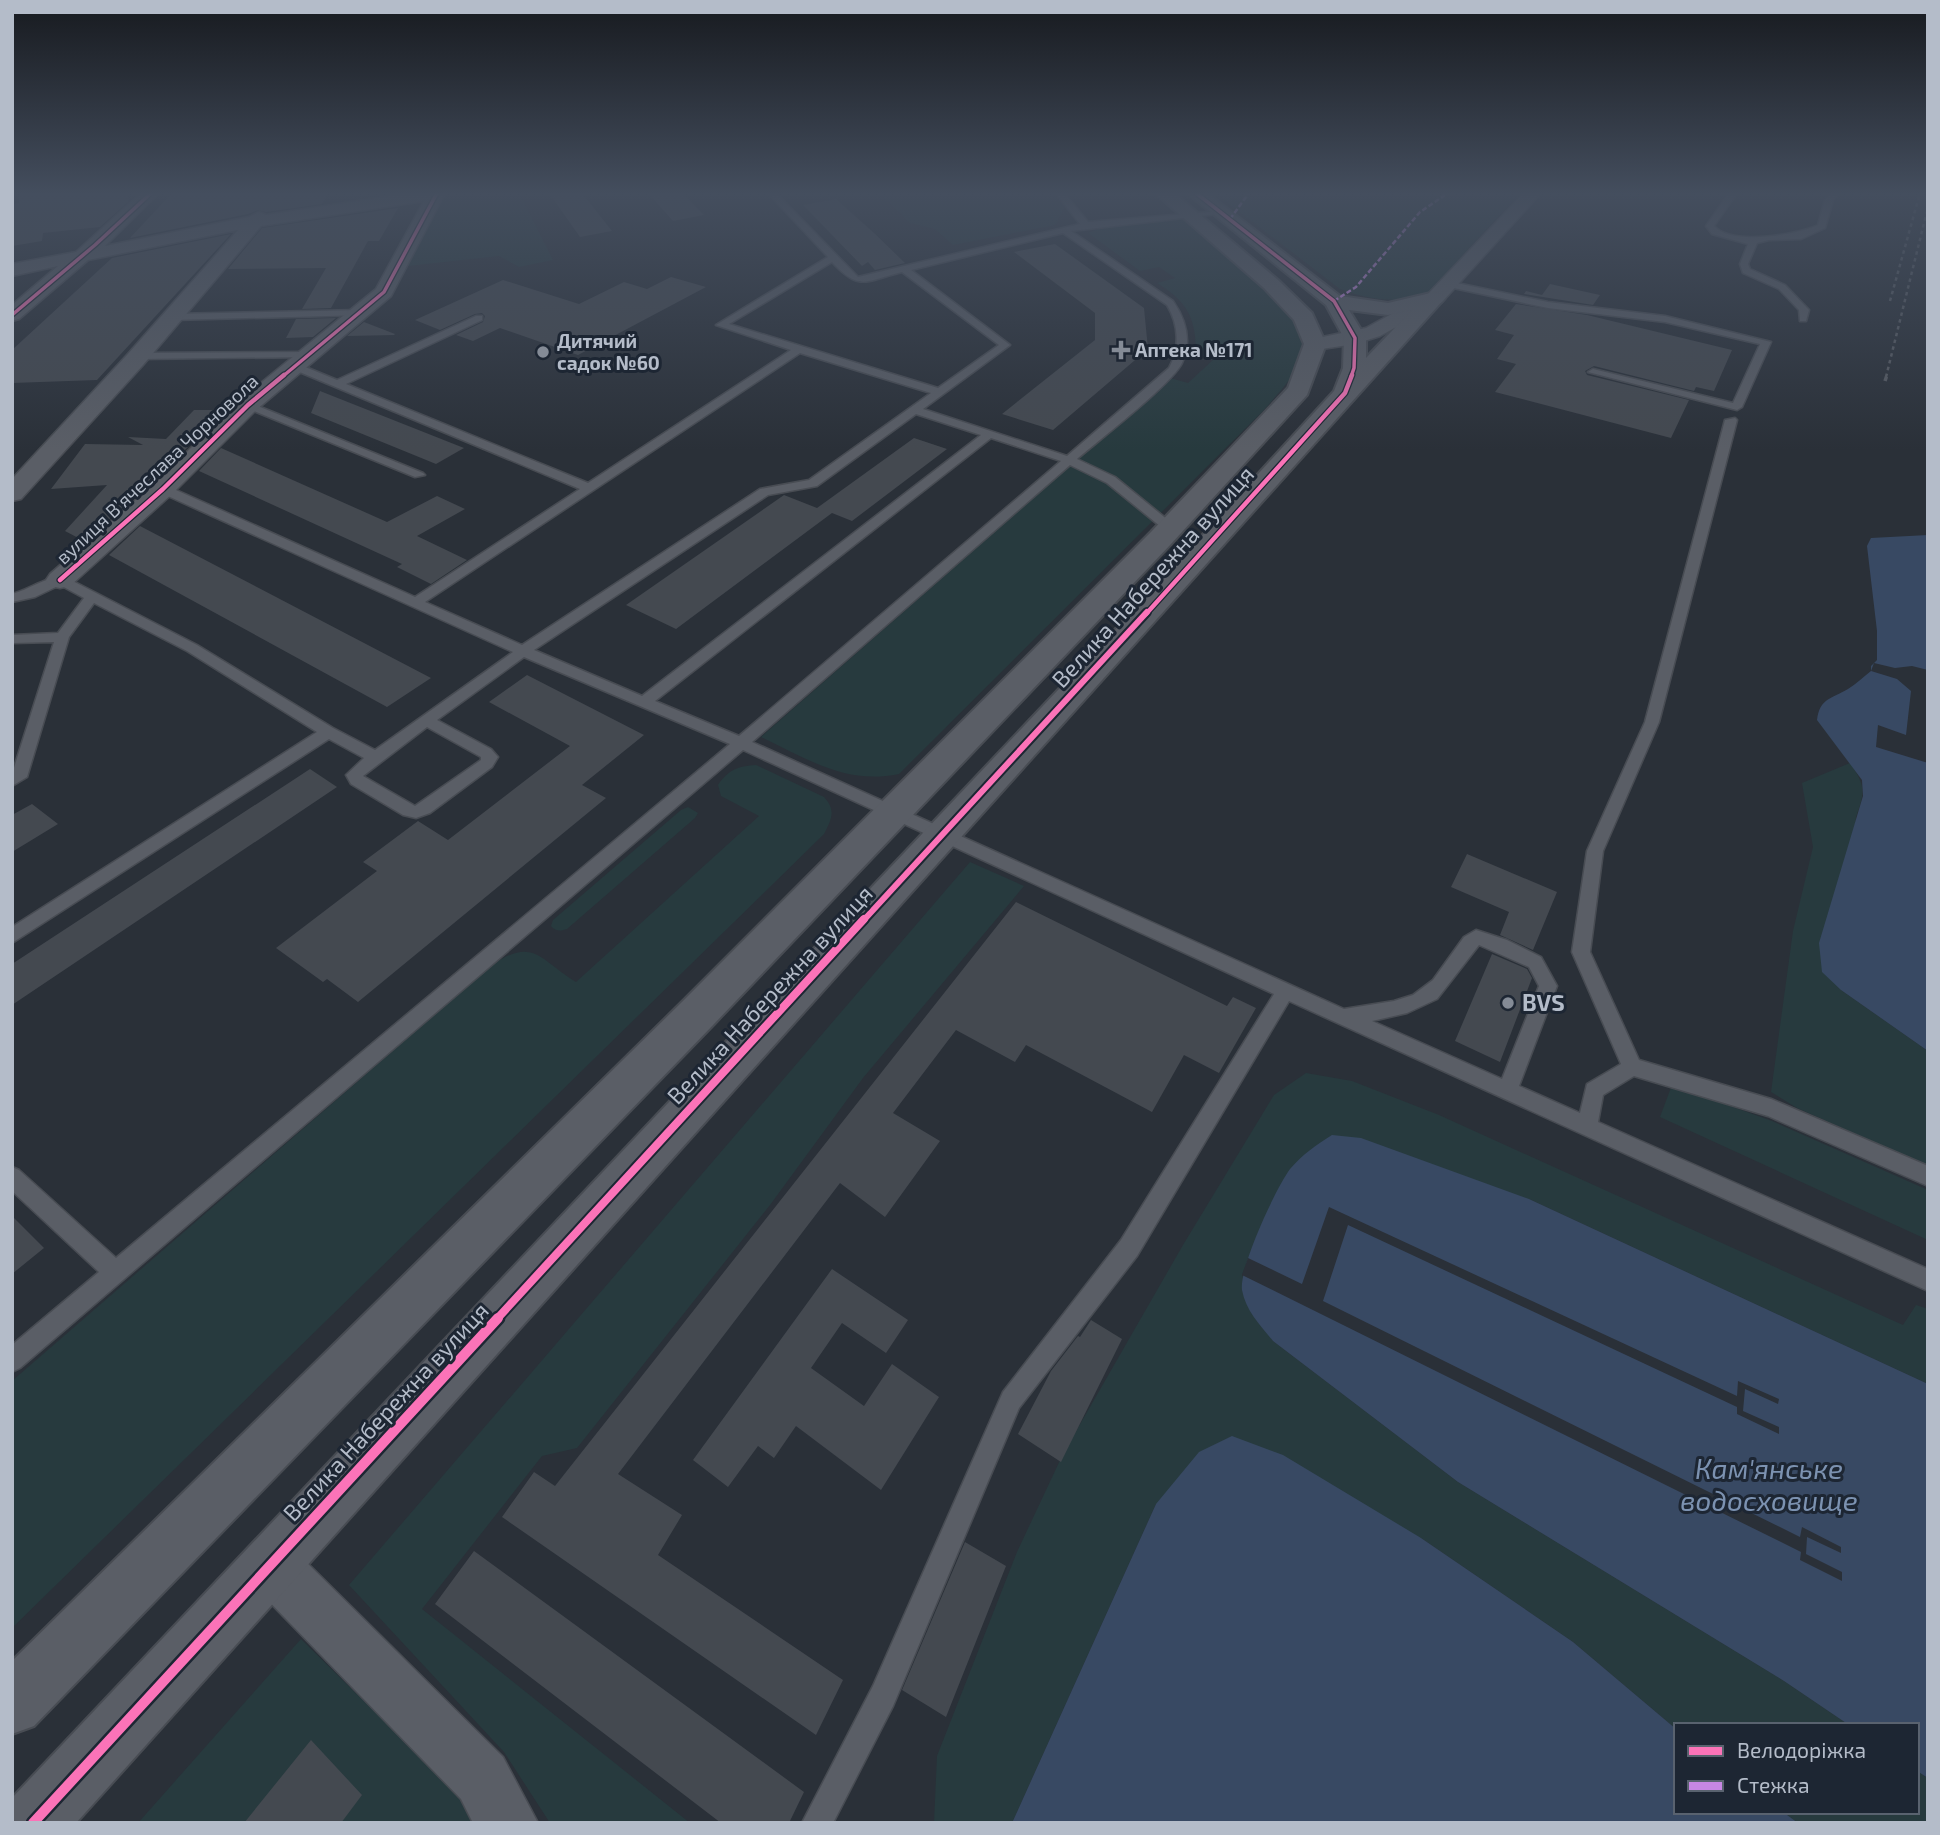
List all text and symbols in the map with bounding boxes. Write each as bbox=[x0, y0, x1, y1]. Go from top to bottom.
place label: Дитячий садок №60 bbox=[557, 329, 660, 374]
place label: Аптека №171 bbox=[1135, 338, 1252, 361]
marker: Аптека №171 bbox=[1113, 342, 1129, 358]
marker: Дитячий садок №60 bbox=[535, 344, 551, 360]
street label: вулиця Вʼячеслава Чорновола bbox=[51, 369, 263, 569]
street label: Велика Набережна вулиця bbox=[1045, 460, 1260, 694]
street label: Велика Набережна вулиця bbox=[661, 879, 879, 1110]
place label: BVS bbox=[1522, 988, 1565, 1016]
marker: BVS bbox=[1500, 995, 1516, 1011]
street label: Велика Набережна вулиця bbox=[277, 1296, 495, 1527]
water label: Кам'янське водосховище bbox=[1680, 1451, 1858, 1517]
legend bbox=[1674, 1723, 1919, 1814]
text: Велодоріжка bbox=[1737, 1737, 1866, 1762]
text: Стежка bbox=[1737, 1772, 1810, 1797]

